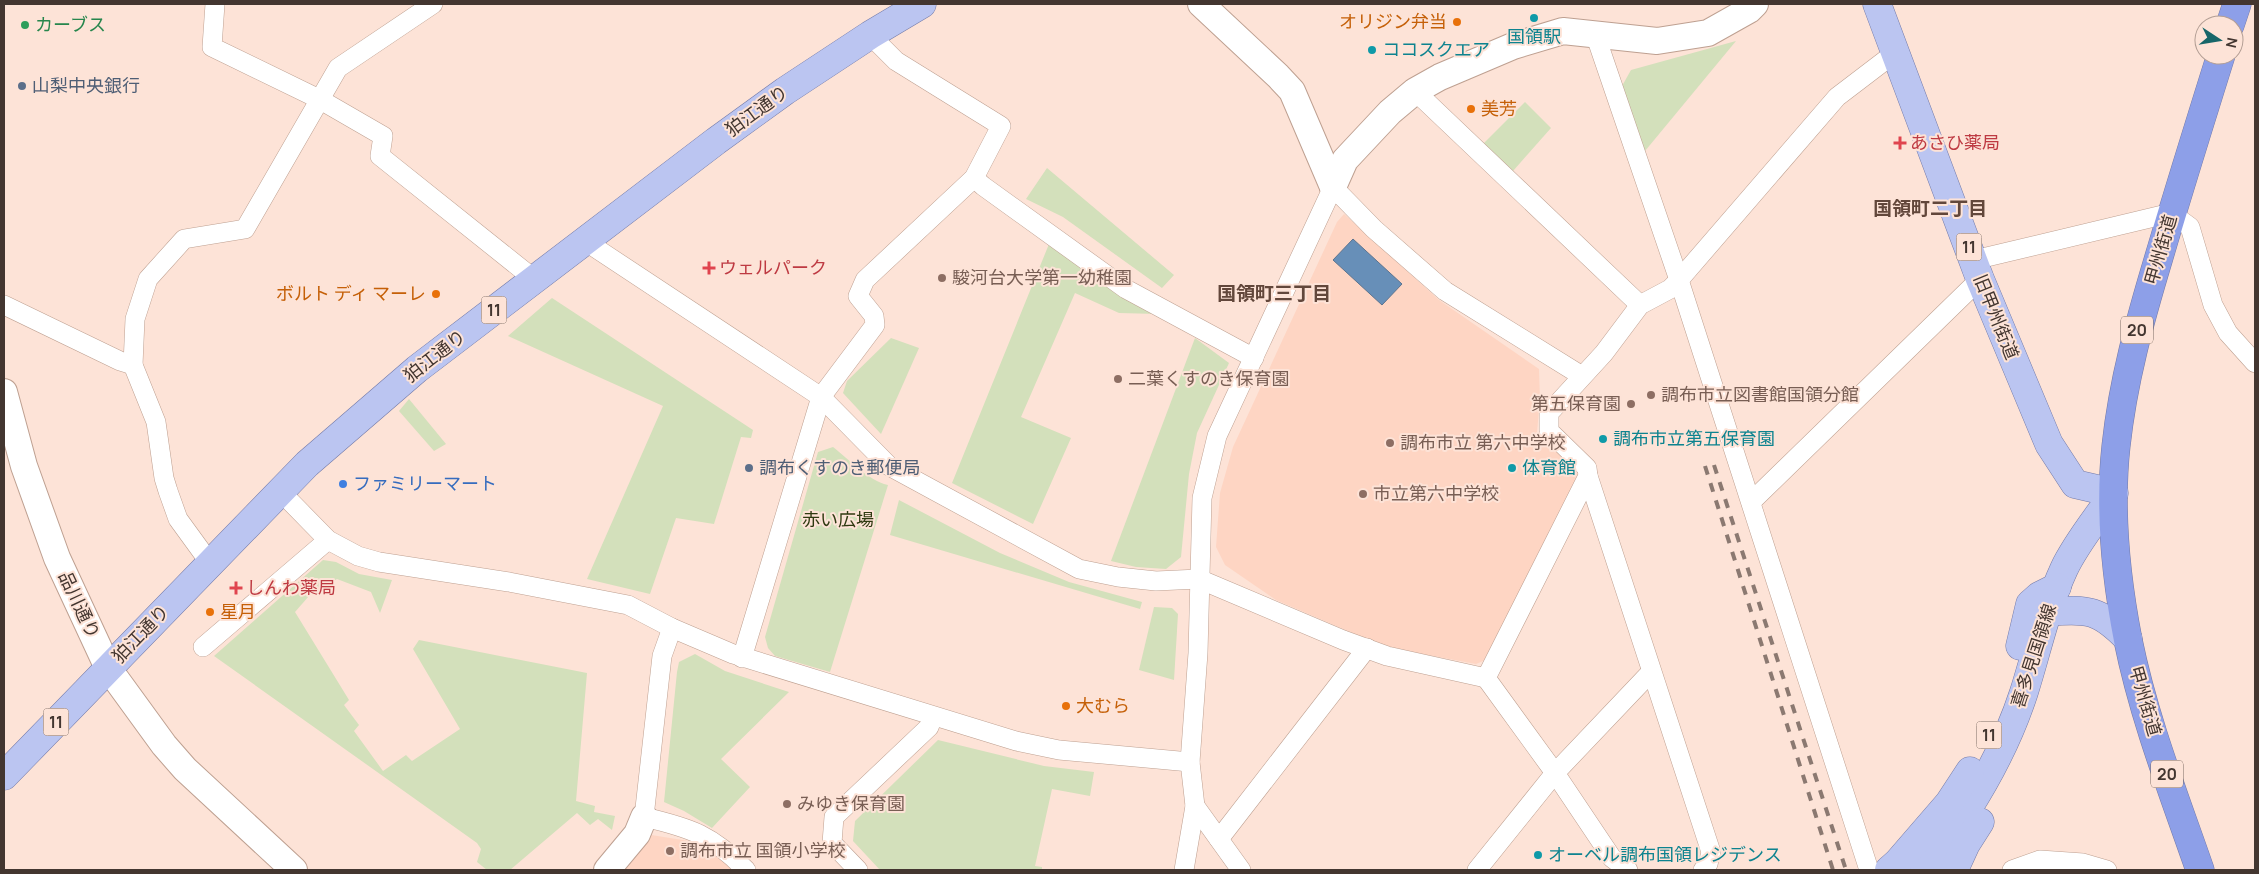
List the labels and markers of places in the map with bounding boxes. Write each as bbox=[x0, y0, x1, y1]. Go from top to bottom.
place label: オリジン弁当 bbox=[1339, 9, 1447, 33]
place label: カーブス bbox=[35, 12, 106, 36]
marker: 国領駅 bbox=[1528, 12, 1540, 24]
marker: オリジン弁当 bbox=[1451, 16, 1463, 28]
marker: カーブス bbox=[19, 19, 31, 31]
place label: 国領駅 bbox=[1507, 24, 1561, 48]
place label: ココスクエア bbox=[1382, 37, 1490, 61]
marker: ココスクエア bbox=[1366, 44, 1378, 56]
place label: 山梨中央銀行 bbox=[32, 73, 140, 97]
marker: 山梨中央銀行 bbox=[16, 80, 28, 92]
place label: 美芳 bbox=[1481, 96, 1517, 120]
marker: 美芳 bbox=[1465, 103, 1477, 115]
place label: あさひ薬局 bbox=[1910, 130, 2000, 154]
marker: あさひ薬局 bbox=[1894, 137, 1906, 149]
place label: ウェルパーク bbox=[719, 255, 827, 279]
marker: ウェルパーク bbox=[703, 262, 715, 274]
place label: 駿河台大学第一幼稚園 bbox=[952, 265, 1132, 289]
marker: 駿河台大学第一幼稚園 bbox=[936, 272, 948, 284]
place label: ボルト ディ マーレ bbox=[276, 281, 426, 305]
marker: ボルト ディ マーレ bbox=[430, 288, 442, 300]
place label: 二葉くすのき保育園 bbox=[1128, 366, 1289, 390]
marker: 二葉くすのき保育園 bbox=[1112, 373, 1124, 385]
place label: 調布市立図書館国領分館 bbox=[1661, 382, 1859, 406]
marker: 調布市立図書館国領分館 bbox=[1645, 389, 1657, 401]
place label: 第五保育園 bbox=[1531, 391, 1621, 415]
marker: 第五保育園 bbox=[1625, 398, 1637, 410]
place label: 調布市立第五保育園 bbox=[1613, 426, 1775, 450]
place label: 調布市立 第六中学校 bbox=[1400, 430, 1566, 454]
marker: 調布市立第五保育園 bbox=[1597, 433, 1609, 445]
marker: 調布市立 第六中学校 bbox=[1384, 437, 1396, 449]
place label: 調布くすのき郵便局 bbox=[759, 455, 920, 479]
place label: 体育館 bbox=[1522, 455, 1576, 479]
marker: 調布くすのき郵便局 bbox=[743, 462, 755, 474]
marker: 体育館 bbox=[1506, 462, 1518, 474]
place label: ファミリーマート bbox=[353, 471, 497, 495]
marker: ファミリーマート bbox=[337, 478, 349, 490]
place label: 市立第六中学校 bbox=[1373, 481, 1499, 505]
marker: 市立第六中学校 bbox=[1357, 488, 1369, 500]
place label: しんわ薬局 bbox=[246, 575, 336, 599]
marker: しんわ薬局 bbox=[230, 582, 242, 594]
place label: 星月 bbox=[220, 599, 256, 623]
marker: 星月 bbox=[204, 606, 216, 618]
place label: 大むら bbox=[1076, 693, 1130, 717]
marker: 大むら bbox=[1060, 700, 1072, 712]
place label: みゆき保育園 bbox=[797, 791, 905, 815]
marker: みゆき保育園 bbox=[781, 798, 793, 810]
place label: 調布市立 国領小学校 bbox=[680, 838, 846, 862]
place label: オーベル調布国領レジデンス bbox=[1548, 842, 1782, 866]
marker: 調布市立 国領小学校 bbox=[664, 845, 676, 857]
marker: オーベル調布国領レジデンス bbox=[1532, 849, 1544, 861]

